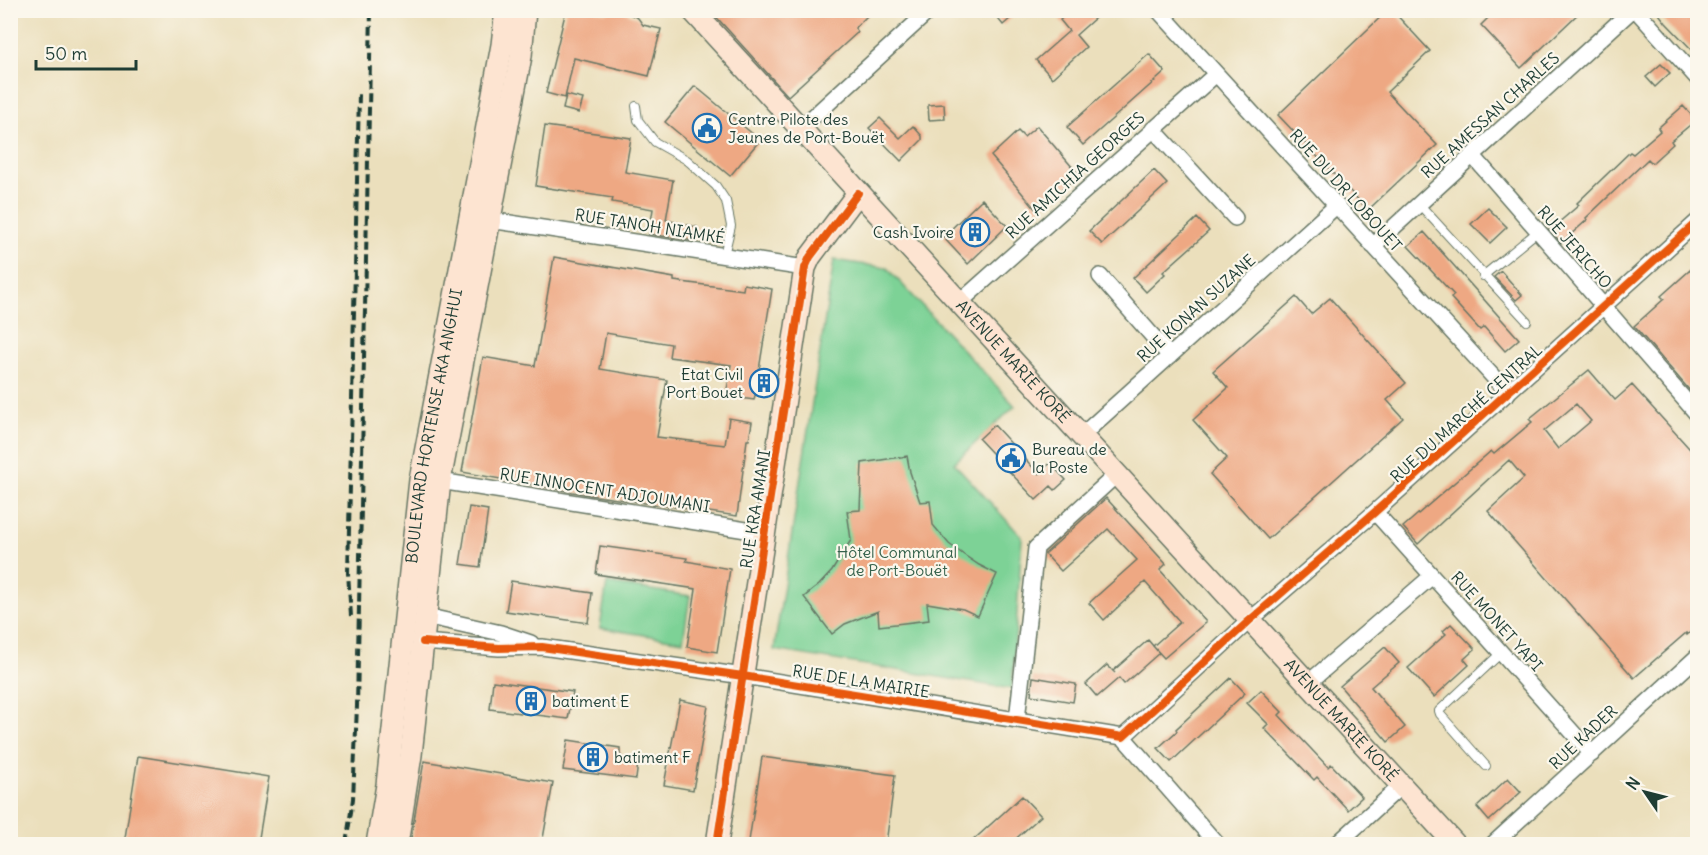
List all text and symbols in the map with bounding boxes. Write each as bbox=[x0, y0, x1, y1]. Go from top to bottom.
scale bar bbox=[36, 33, 136, 71]
text: 50 m bbox=[45, 42, 87, 65]
street label: RUE AMESSAN CHARLES bbox=[1417, 48, 1563, 182]
street label: RUE AMICHIA GEORGES bbox=[1001, 107, 1149, 243]
place label: Centre Pilote des Jeunes de Port-Bouët bbox=[728, 109, 885, 147]
public building icon: Centre Pilote des Jeunes de Port-Bouët bbox=[691, 112, 723, 144]
street label: RUE DU DR LOBOUET bbox=[1286, 125, 1406, 255]
street label: RUE JERICHO bbox=[1534, 201, 1616, 293]
street label: RUE TANOH NIAMKÉ bbox=[574, 204, 726, 248]
building icon: Cash Ivoire bbox=[959, 216, 991, 248]
place label: Cash Ivoire bbox=[873, 222, 954, 242]
street label: RUE KONAN SUZANE bbox=[1133, 250, 1259, 366]
street label: BOULEVARD HORTENSE AKA ANGHUI bbox=[401, 287, 466, 564]
street label: AVENUE MARIE KORÉ bbox=[952, 296, 1075, 427]
street label: RUE DU MARCHÉ CENTRAL bbox=[1386, 339, 1546, 486]
place label: Etat Civil Port Bouet bbox=[666, 364, 744, 402]
building icon: Etat Civil Port Bouet bbox=[748, 367, 780, 399]
place label: Bureau de la Poste bbox=[1032, 439, 1107, 477]
public building icon: Bureau de la Poste bbox=[995, 442, 1027, 474]
street label: RUE KRA AMANI bbox=[736, 448, 774, 570]
street label: RUE INNOCENT ADJOUMANI bbox=[498, 463, 712, 517]
park label: Hôtel Communal de Port-Bouët bbox=[837, 542, 957, 580]
street label: RUE MONET YAPI bbox=[1447, 567, 1547, 675]
street label: AVENUE MARIE KORÉ bbox=[1280, 654, 1403, 785]
street label: RUE DE LA MAIRIE bbox=[791, 660, 931, 702]
building icon: batiment E bbox=[515, 685, 547, 717]
place label: batiment E bbox=[552, 691, 629, 711]
street label: RUE KADER bbox=[1545, 701, 1621, 773]
building icon: batiment F bbox=[577, 741, 609, 773]
place label: batiment F bbox=[614, 747, 691, 767]
north arrow bbox=[1615, 762, 1675, 822]
text: N bbox=[1621, 773, 1644, 794]

